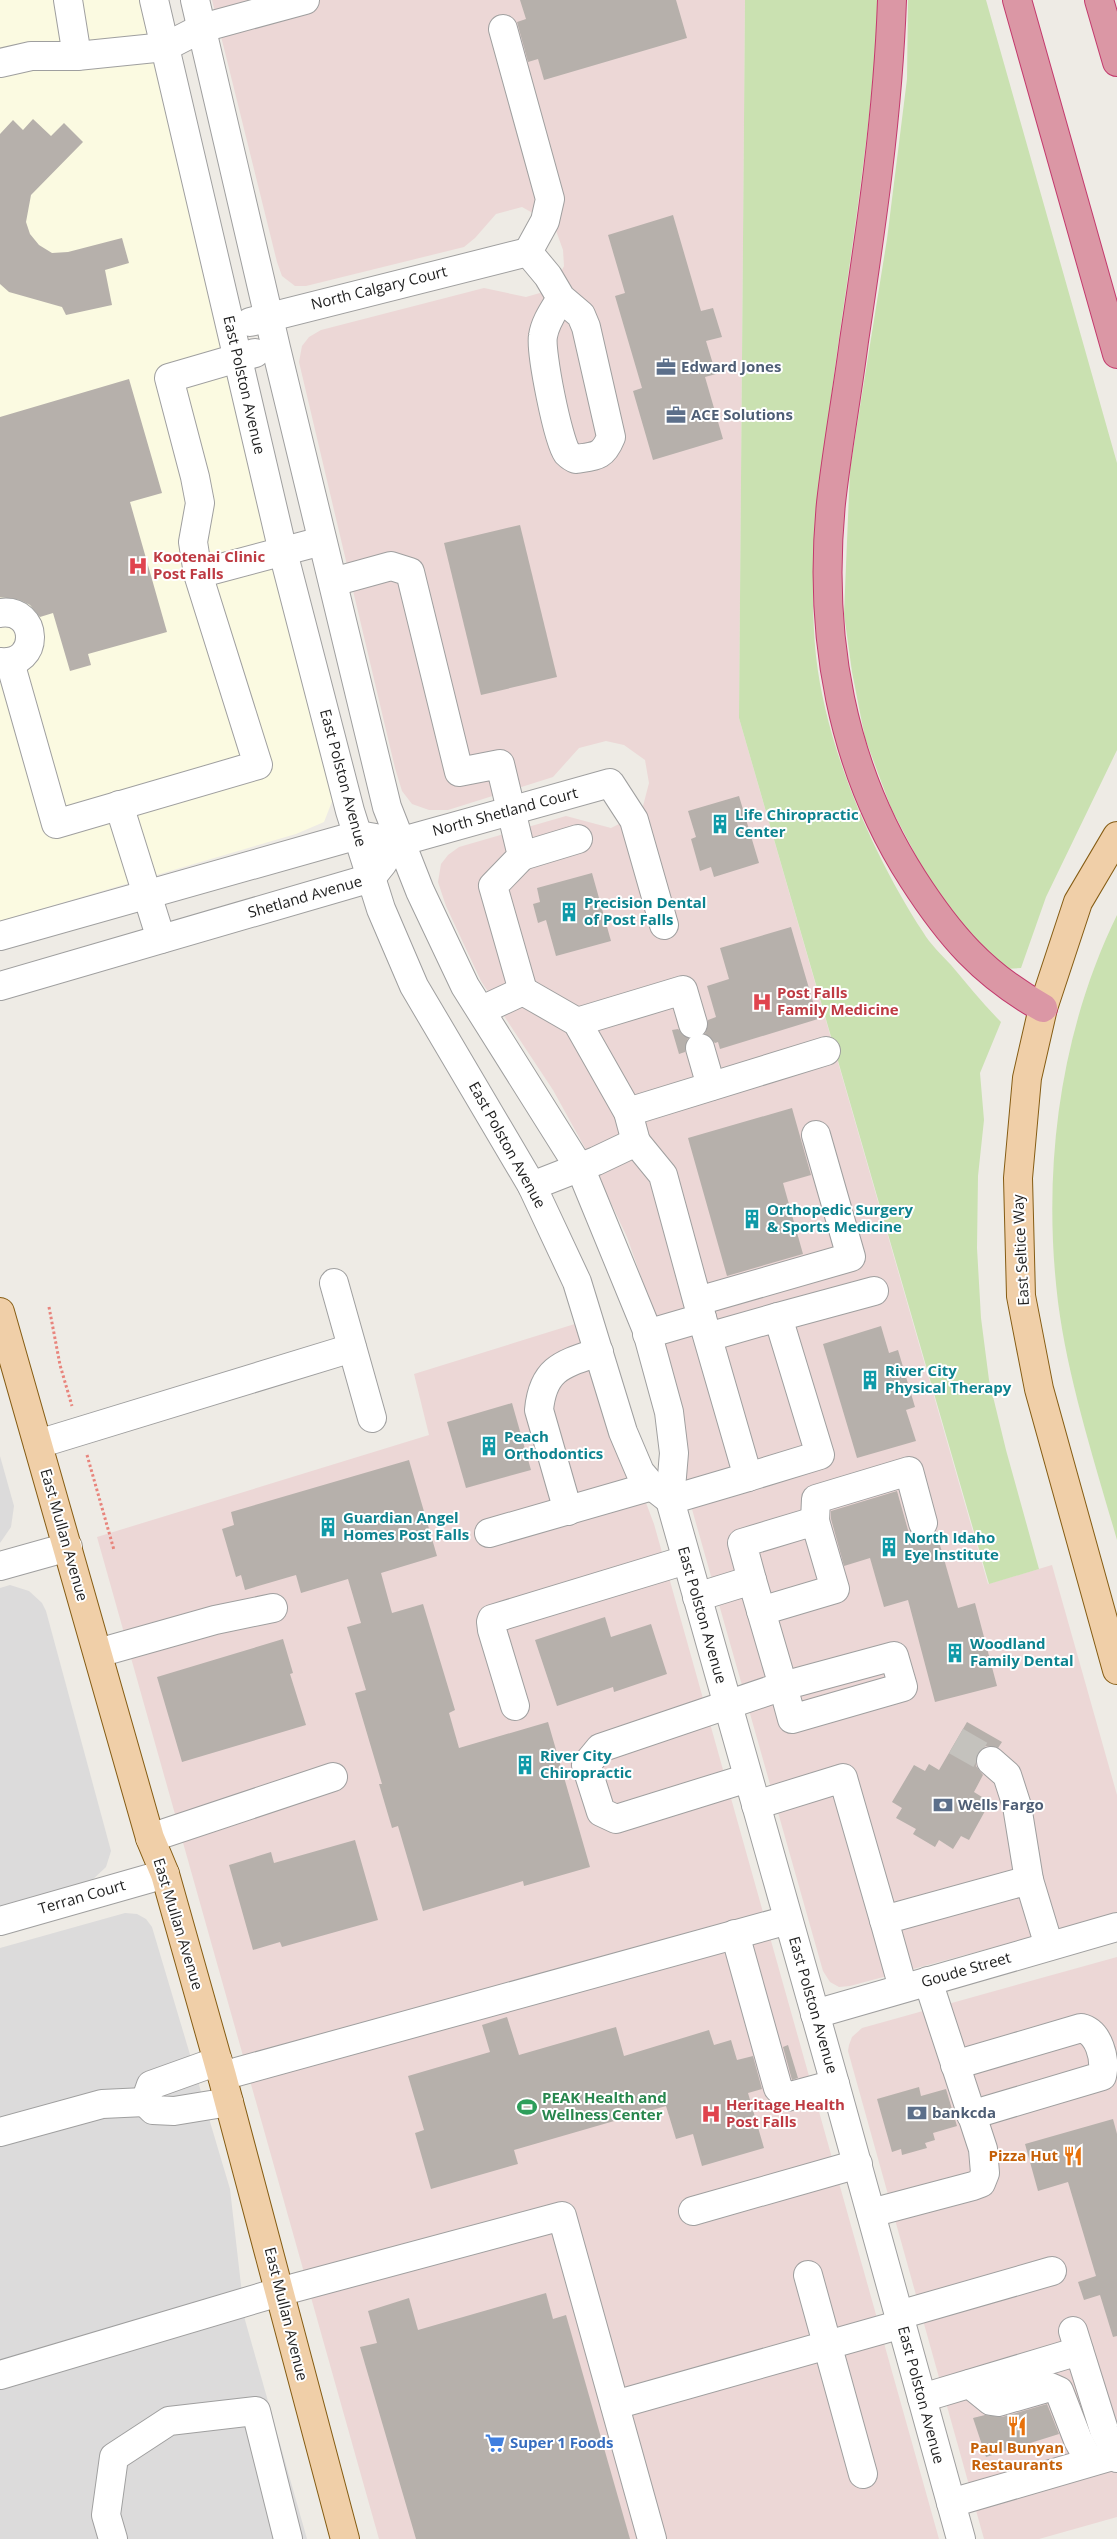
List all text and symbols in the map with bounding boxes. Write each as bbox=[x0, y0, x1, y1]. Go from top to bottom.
street label: North Calgary Court bbox=[309, 260, 449, 314]
street label: East Polston Avenue bbox=[219, 313, 271, 456]
office icon: Edward Jones bbox=[655, 356, 677, 378]
place label: Edward Jones bbox=[681, 356, 781, 376]
office icon: ACE Solutions bbox=[665, 404, 687, 426]
place label: ACE Solutions bbox=[691, 404, 793, 424]
place label: Kootenai Clinic Post Falls bbox=[153, 546, 265, 583]
hospital icon: Kootenai Clinic Post Falls bbox=[127, 555, 149, 577]
street label: East Polston Avenue bbox=[316, 707, 372, 849]
street label: North Shetland Court bbox=[430, 782, 580, 840]
place label: Life Chiropractic Center bbox=[735, 804, 859, 841]
building icon: Life Chiropractic Center bbox=[709, 813, 731, 835]
street label: Shetland Avenue bbox=[245, 870, 364, 922]
place label: Precision Dental of Post Falls bbox=[584, 892, 706, 929]
building icon: Precision Dental of Post Falls bbox=[558, 901, 580, 923]
place label: Post Falls Family Medicine bbox=[777, 982, 899, 1019]
hospital icon: Post Falls Family Medicine bbox=[751, 991, 773, 1013]
street label: East Polston Avenue bbox=[465, 1078, 551, 1211]
street label: East Seltice Way bbox=[1007, 1193, 1033, 1306]
place label: Orthopedic Surgery & Sports Medicine bbox=[767, 1199, 914, 1236]
building icon: Orthopedic Surgery & Sports Medicine bbox=[741, 1208, 763, 1230]
place label: River City Physical Therapy bbox=[885, 1360, 1012, 1397]
building icon: River City Physical Therapy bbox=[859, 1369, 881, 1391]
place label: Peach Orthodontics bbox=[504, 1426, 603, 1463]
building icon: Peach Orthodontics bbox=[478, 1435, 500, 1457]
street label: East Mullan Avenue bbox=[36, 1466, 93, 1603]
place label: Guardian Angel Homes Post Falls bbox=[343, 1507, 469, 1544]
building icon: Guardian Angel Homes Post Falls bbox=[317, 1516, 339, 1538]
place label: North Idaho Eye Institute bbox=[904, 1527, 999, 1564]
building icon: North Idaho Eye Institute bbox=[878, 1536, 900, 1558]
street label: East Polston Avenue bbox=[674, 1544, 732, 1686]
place label: Woodland Family Dental bbox=[970, 1633, 1074, 1670]
building icon: Woodland Family Dental bbox=[944, 1642, 966, 1664]
place label: River City Chiropractic bbox=[540, 1745, 632, 1782]
building icon: River City Chiropractic bbox=[514, 1754, 536, 1776]
bank icon: Wells Fargo bbox=[932, 1794, 954, 1816]
place label: Wells Fargo bbox=[958, 1794, 1044, 1814]
street label: East Mullan Avenue bbox=[149, 1855, 209, 1992]
street label: Terran Court bbox=[36, 1874, 128, 1918]
street label: East Polston Avenue bbox=[785, 1934, 843, 2076]
street label: Goude Street bbox=[918, 1947, 1013, 1991]
place label: PEAK Health and Wellness Center bbox=[542, 2087, 667, 2124]
place label: Heritage Health Post Falls bbox=[726, 2094, 845, 2131]
sports icon: PEAK Health and Wellness Center bbox=[516, 2096, 538, 2118]
bank icon: bankcda bbox=[906, 2102, 928, 2124]
place label: bankcda bbox=[932, 2102, 996, 2122]
hospital icon: Heritage Health Post Falls bbox=[700, 2103, 722, 2125]
place label: Pizza Hut bbox=[989, 2145, 1058, 2165]
restaurant icon: Pizza Hut bbox=[1062, 2145, 1084, 2167]
street label: East Mullan Avenue bbox=[261, 2245, 313, 2383]
street label: East Polston Avenue bbox=[894, 2324, 950, 2466]
restaurant icon: Paul Bunyan Restaurants bbox=[1006, 2415, 1028, 2437]
supermarket icon: Super 1 Foods bbox=[484, 2432, 506, 2454]
place label: Super 1 Foods bbox=[510, 2432, 613, 2452]
place label: Paul Bunyan Restaurants bbox=[970, 2437, 1064, 2474]

